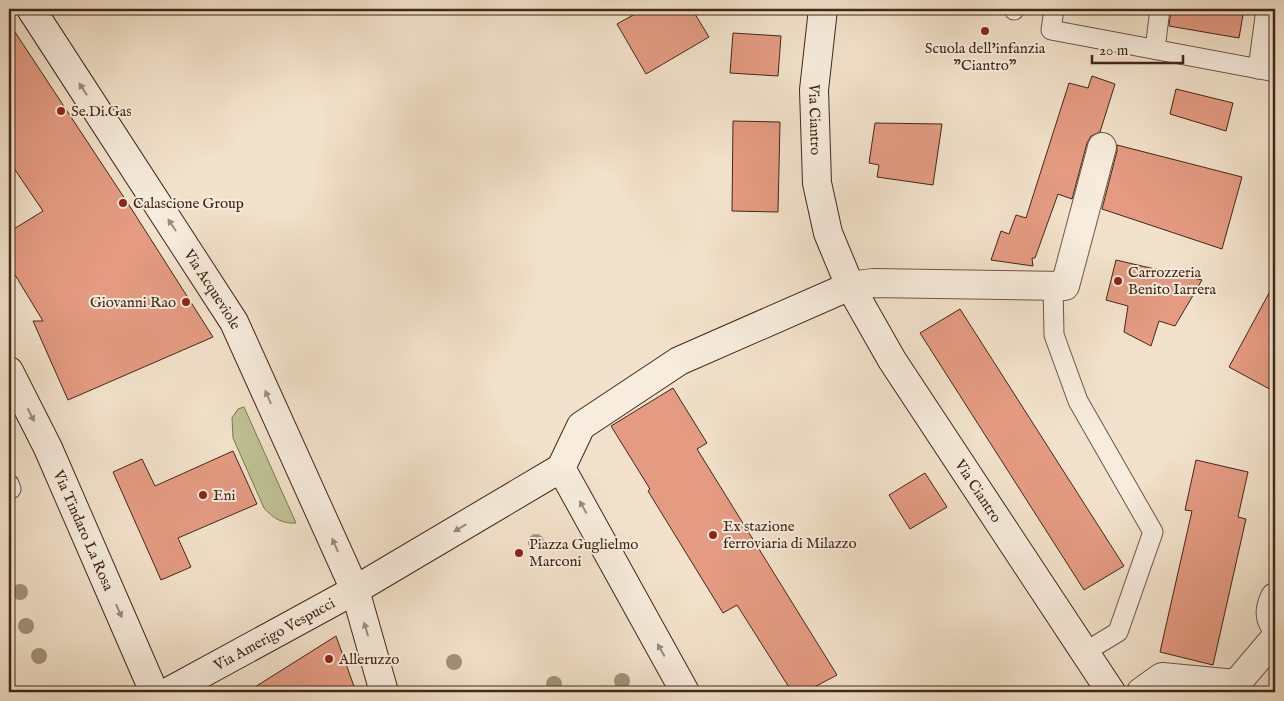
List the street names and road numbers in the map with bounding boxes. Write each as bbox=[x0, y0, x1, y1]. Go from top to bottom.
street label: Via Ciantro bbox=[804, 82, 825, 156]
street label: Via Acqueviole bbox=[179, 245, 245, 332]
street label: Via Ciantro bbox=[950, 455, 1006, 526]
street label: Via Tindaro La Rosa bbox=[48, 466, 118, 594]
street label: Via Amerigo Vespucci bbox=[210, 594, 338, 676]

